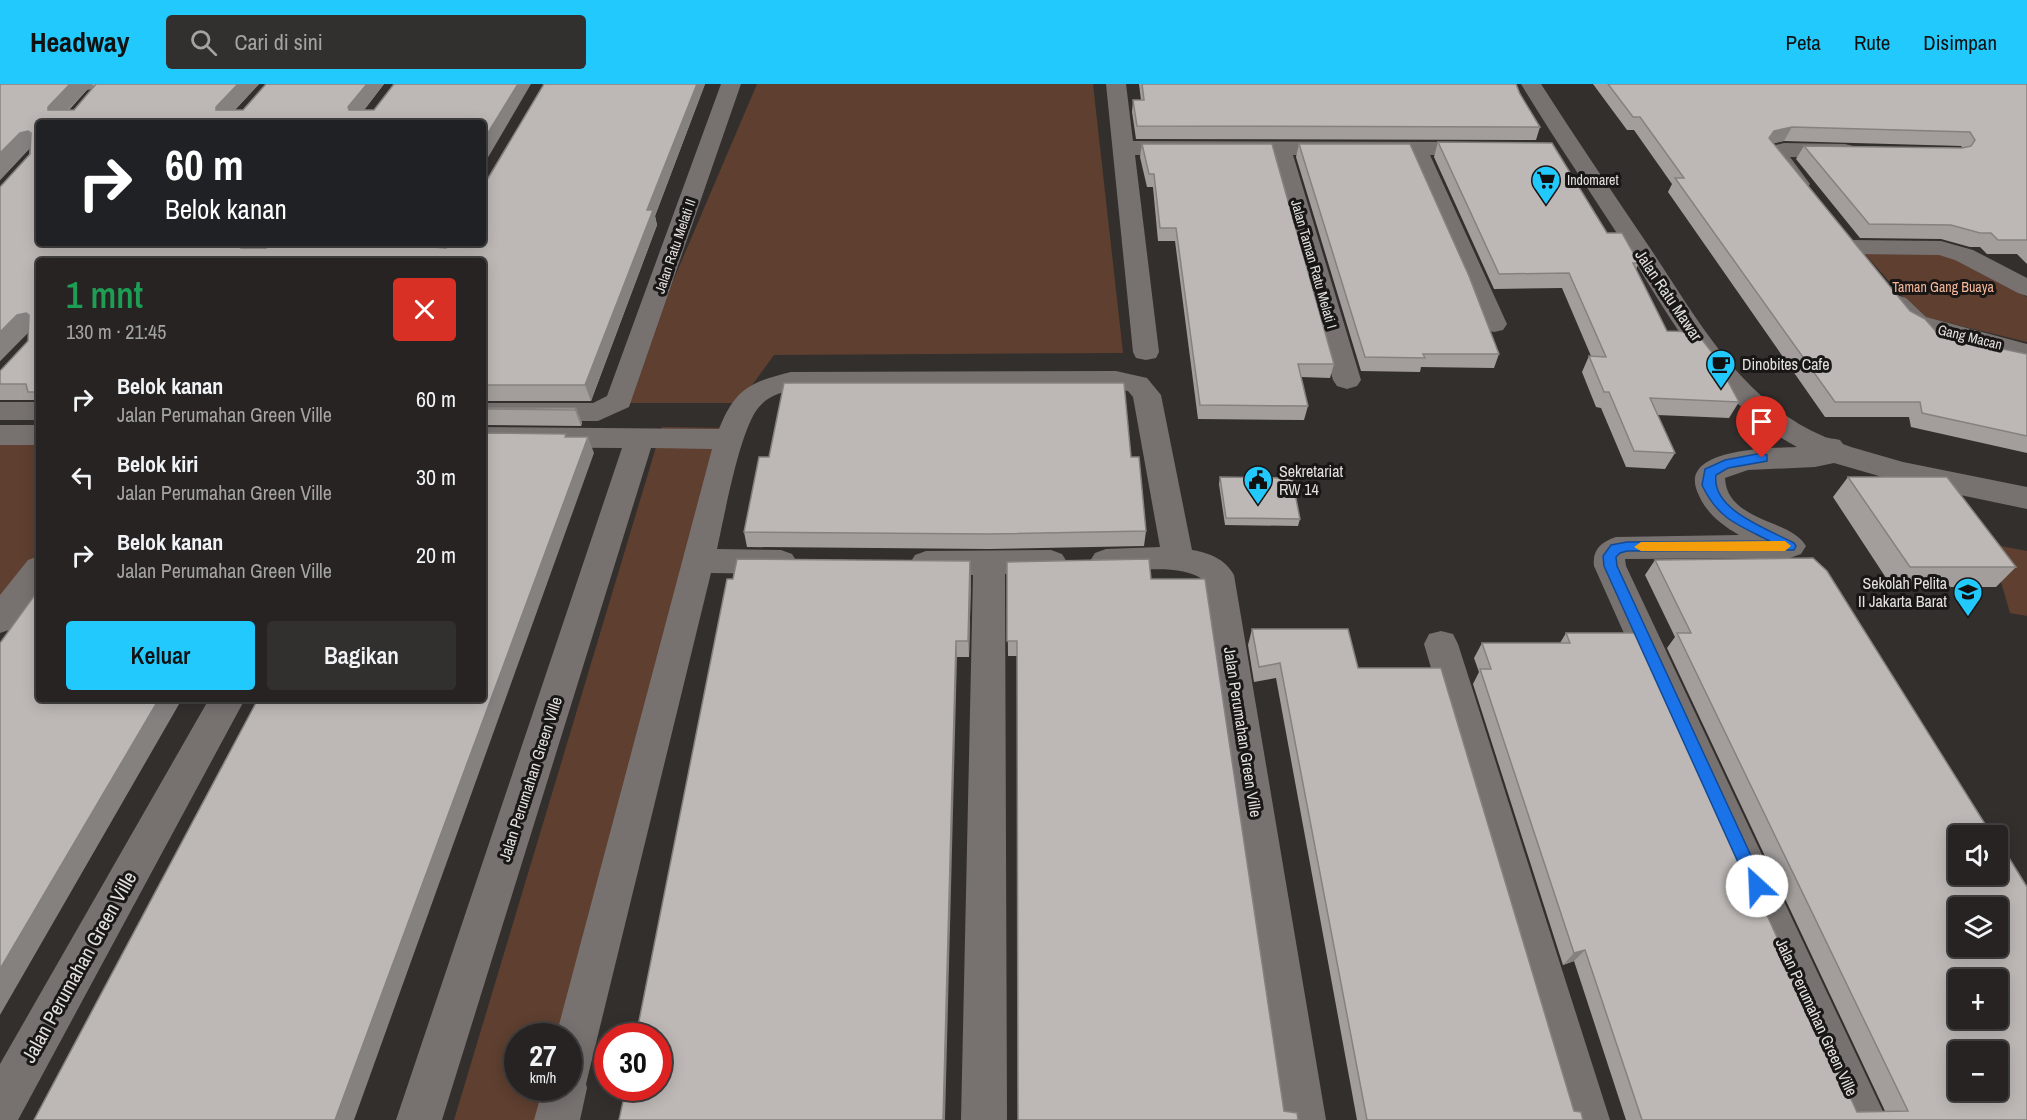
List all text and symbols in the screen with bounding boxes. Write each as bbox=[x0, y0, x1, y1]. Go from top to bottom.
search box bbox=[166, 15, 586, 69]
text: Headway bbox=[30, 23, 130, 61]
icon: search bbox=[187, 26, 220, 59]
text: Cari di sini bbox=[235, 27, 323, 57]
text: Peta bbox=[1785, 28, 1821, 57]
text: Rute bbox=[1854, 28, 1890, 57]
text: Disimpan bbox=[1923, 28, 1997, 57]
text: 60 m bbox=[165, 137, 244, 193]
icon: right bbox=[66, 144, 144, 222]
supermarket icon: Indomaret bbox=[1530, 164, 1562, 206]
place label: Indomaret bbox=[1567, 171, 1619, 189]
text: Belok kanan bbox=[165, 191, 287, 227]
street label: Jalan Ratu Melati II bbox=[650, 196, 700, 296]
street label: Jalan Taman Ratu Melati I bbox=[1287, 197, 1341, 331]
street label: Jalan Ratu Mawar bbox=[1630, 245, 1708, 345]
text: 1 mnt bbox=[66, 271, 143, 319]
button: close bbox=[393, 278, 456, 341]
park label: Taman Gang Buaya bbox=[1892, 278, 1994, 296]
text: 130 m · 21:45 bbox=[66, 318, 166, 345]
street label: Gang Macan bbox=[1936, 320, 2004, 354]
cafe icon: Dinobites Cafe bbox=[1705, 348, 1737, 390]
place label: Dinobites Cafe bbox=[1742, 353, 1830, 375]
text: Belok kanan bbox=[117, 371, 223, 401]
icon: right bbox=[66, 383, 99, 416]
text: 60 m bbox=[416, 384, 456, 414]
pin bbox=[1736, 396, 1787, 458]
text: Jalan Perumahan Green Ville bbox=[117, 401, 332, 428]
icon: arrive bbox=[1745, 405, 1778, 438]
text: Belok kiri bbox=[117, 449, 198, 479]
place label: Sekretariat RW 14 bbox=[1279, 460, 1344, 500]
icon: left bbox=[66, 461, 99, 494]
text: 30 m bbox=[416, 462, 456, 492]
public building icon: Sekretariat RW 14 bbox=[1242, 464, 1274, 506]
text: Jalan Perumahan Green Ville bbox=[117, 479, 332, 506]
text: Belok kanan bbox=[117, 527, 223, 557]
icon: right bbox=[66, 539, 99, 572]
text: 20 m bbox=[416, 540, 456, 570]
text: Jalan Perumahan Green Ville bbox=[117, 557, 332, 584]
place label: Sekolah Pelita II Jakarta Barat bbox=[1858, 572, 1948, 612]
school or university icon: Sekolah Pelita II Jakarta Barat bbox=[1952, 576, 1984, 618]
button: Keluar bbox=[66, 621, 255, 690]
button: Bagikan bbox=[267, 621, 456, 690]
street label: Jalan Perumahan Green Ville bbox=[1219, 645, 1267, 819]
street label: Jalan Perumahan Green Ville bbox=[493, 694, 567, 864]
map controls bbox=[1948, 825, 2008, 1101]
button: sound bbox=[1948, 825, 2008, 885]
position arrow bbox=[1725, 854, 1789, 918]
street label: Jalan Perumahan Green Ville bbox=[15, 866, 142, 1067]
button: layers bbox=[1948, 897, 2008, 957]
street label: Jalan Perumahan Green Ville bbox=[1771, 934, 1863, 1100]
button: + bbox=[1948, 969, 2008, 1029]
speed limit sign: 30 bbox=[594, 1023, 672, 1101]
text: 27 bbox=[529, 1035, 557, 1075]
button: − bbox=[1948, 1041, 2008, 1101]
text: km/h bbox=[530, 1067, 556, 1088]

